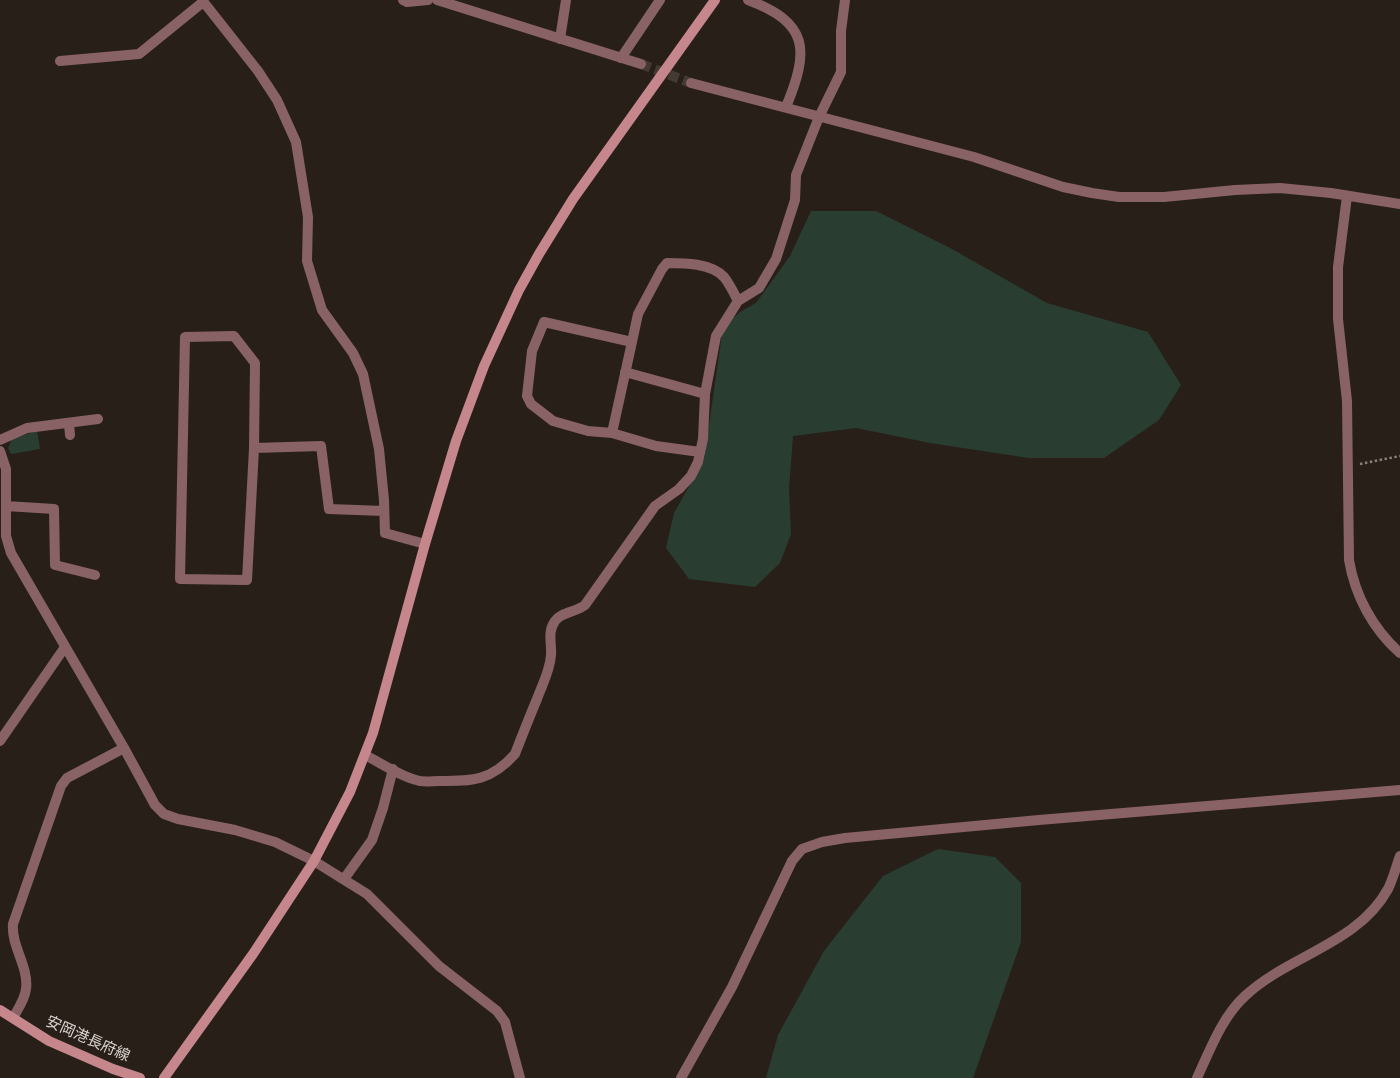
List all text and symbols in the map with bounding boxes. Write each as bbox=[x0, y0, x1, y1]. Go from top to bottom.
street label: 安岡港長府線 bbox=[43, 1012, 133, 1066]

